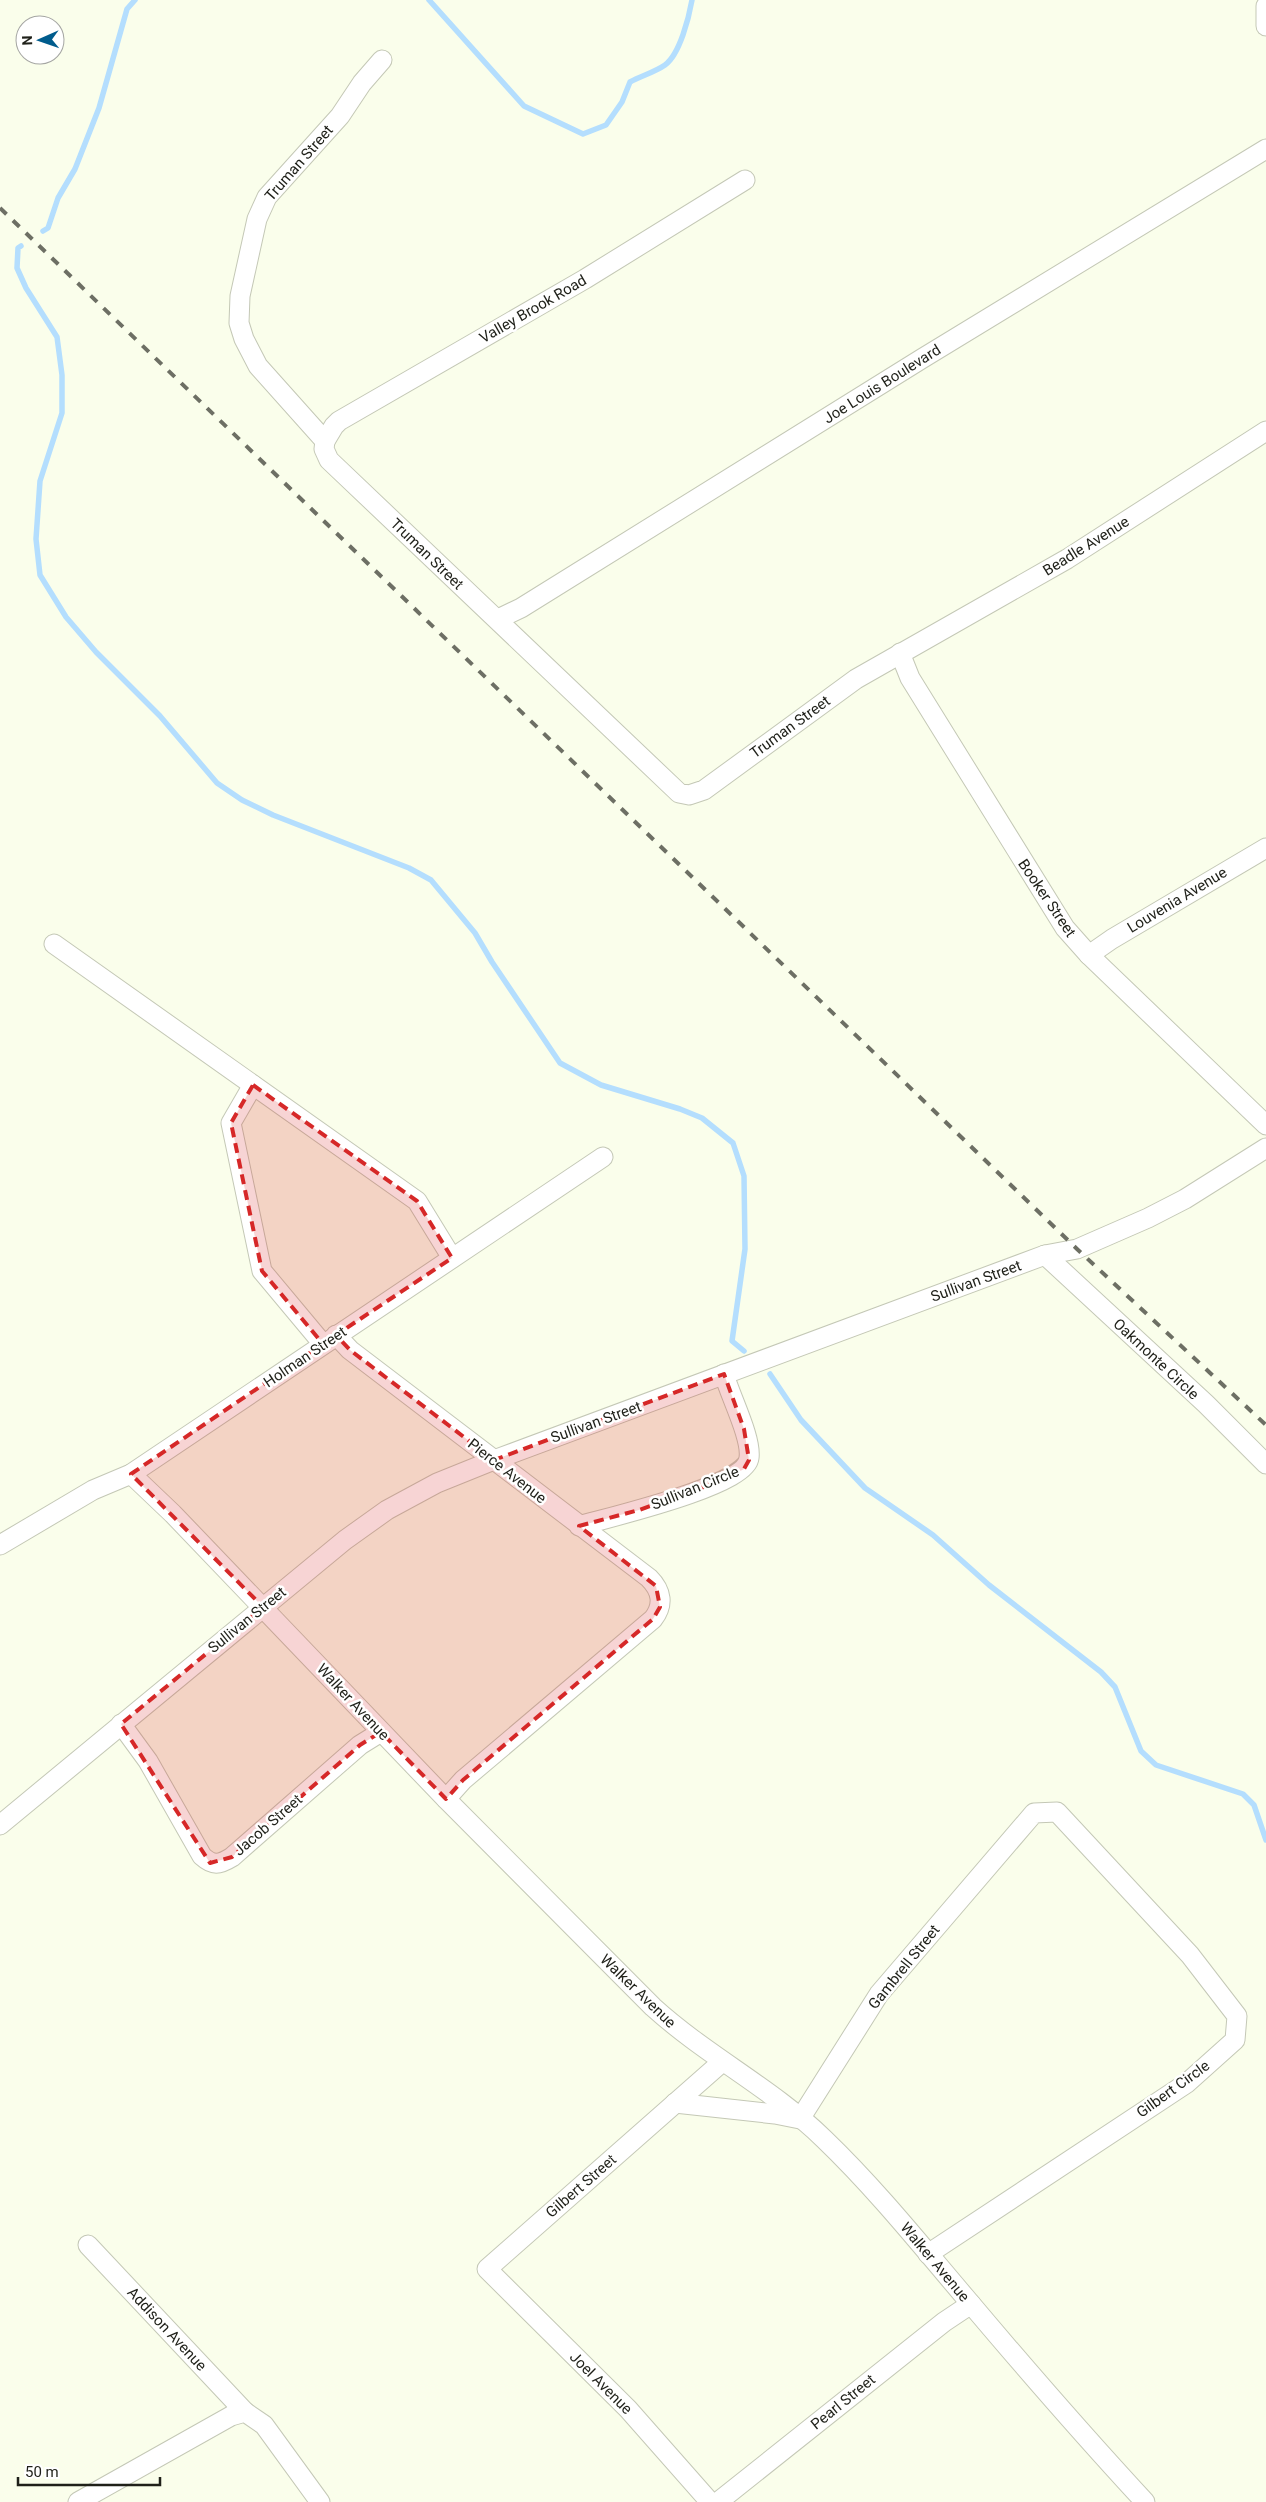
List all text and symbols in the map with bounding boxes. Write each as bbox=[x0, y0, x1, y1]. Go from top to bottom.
north arrow bbox=[15, 15, 65, 65]
text: N bbox=[19, 35, 35, 46]
street label: Truman Street bbox=[261, 121, 337, 205]
street label: Valley Brook Road bbox=[476, 271, 590, 347]
street label: Joe Louis Boulevard bbox=[820, 341, 944, 427]
street label: Beadle Avenue bbox=[1040, 512, 1132, 580]
street label: Truman Street bbox=[387, 515, 467, 593]
street label: Truman Street bbox=[746, 692, 834, 762]
street label: Booker Street bbox=[1014, 856, 1080, 941]
street label: Louvenia Avenue bbox=[1124, 863, 1230, 937]
street label: Sullivan Street bbox=[928, 1256, 1024, 1306]
street label: Oakmonte Circle bbox=[1109, 1315, 1203, 1403]
street label: Holman Street bbox=[260, 1323, 350, 1391]
street label: Sullivan Street bbox=[548, 1397, 644, 1447]
street label: Pierce Avenue bbox=[464, 1435, 550, 1507]
street label: Sullivan Circle bbox=[648, 1462, 742, 1514]
street label: Sullivan Street bbox=[204, 1583, 290, 1657]
street label: Walker Avenue bbox=[313, 1660, 393, 1744]
street label: Jacob Street bbox=[230, 1790, 306, 1860]
street label: Gambrell Street bbox=[864, 1921, 944, 2013]
street label: Walker Avenue bbox=[596, 1950, 680, 2032]
street label: Gilbert Circle bbox=[1133, 2056, 1213, 2121]
street label: Gilbert Street bbox=[542, 2150, 620, 2222]
street label: Walker Avenue bbox=[897, 2219, 973, 2305]
street label: Addison Avenue bbox=[124, 2283, 210, 2375]
street label: Joel Avenue bbox=[566, 2348, 636, 2418]
street label: Pearl Street bbox=[807, 2371, 879, 2433]
scale bar bbox=[18, 2454, 160, 2486]
text: 50 m bbox=[25, 2463, 59, 2481]

